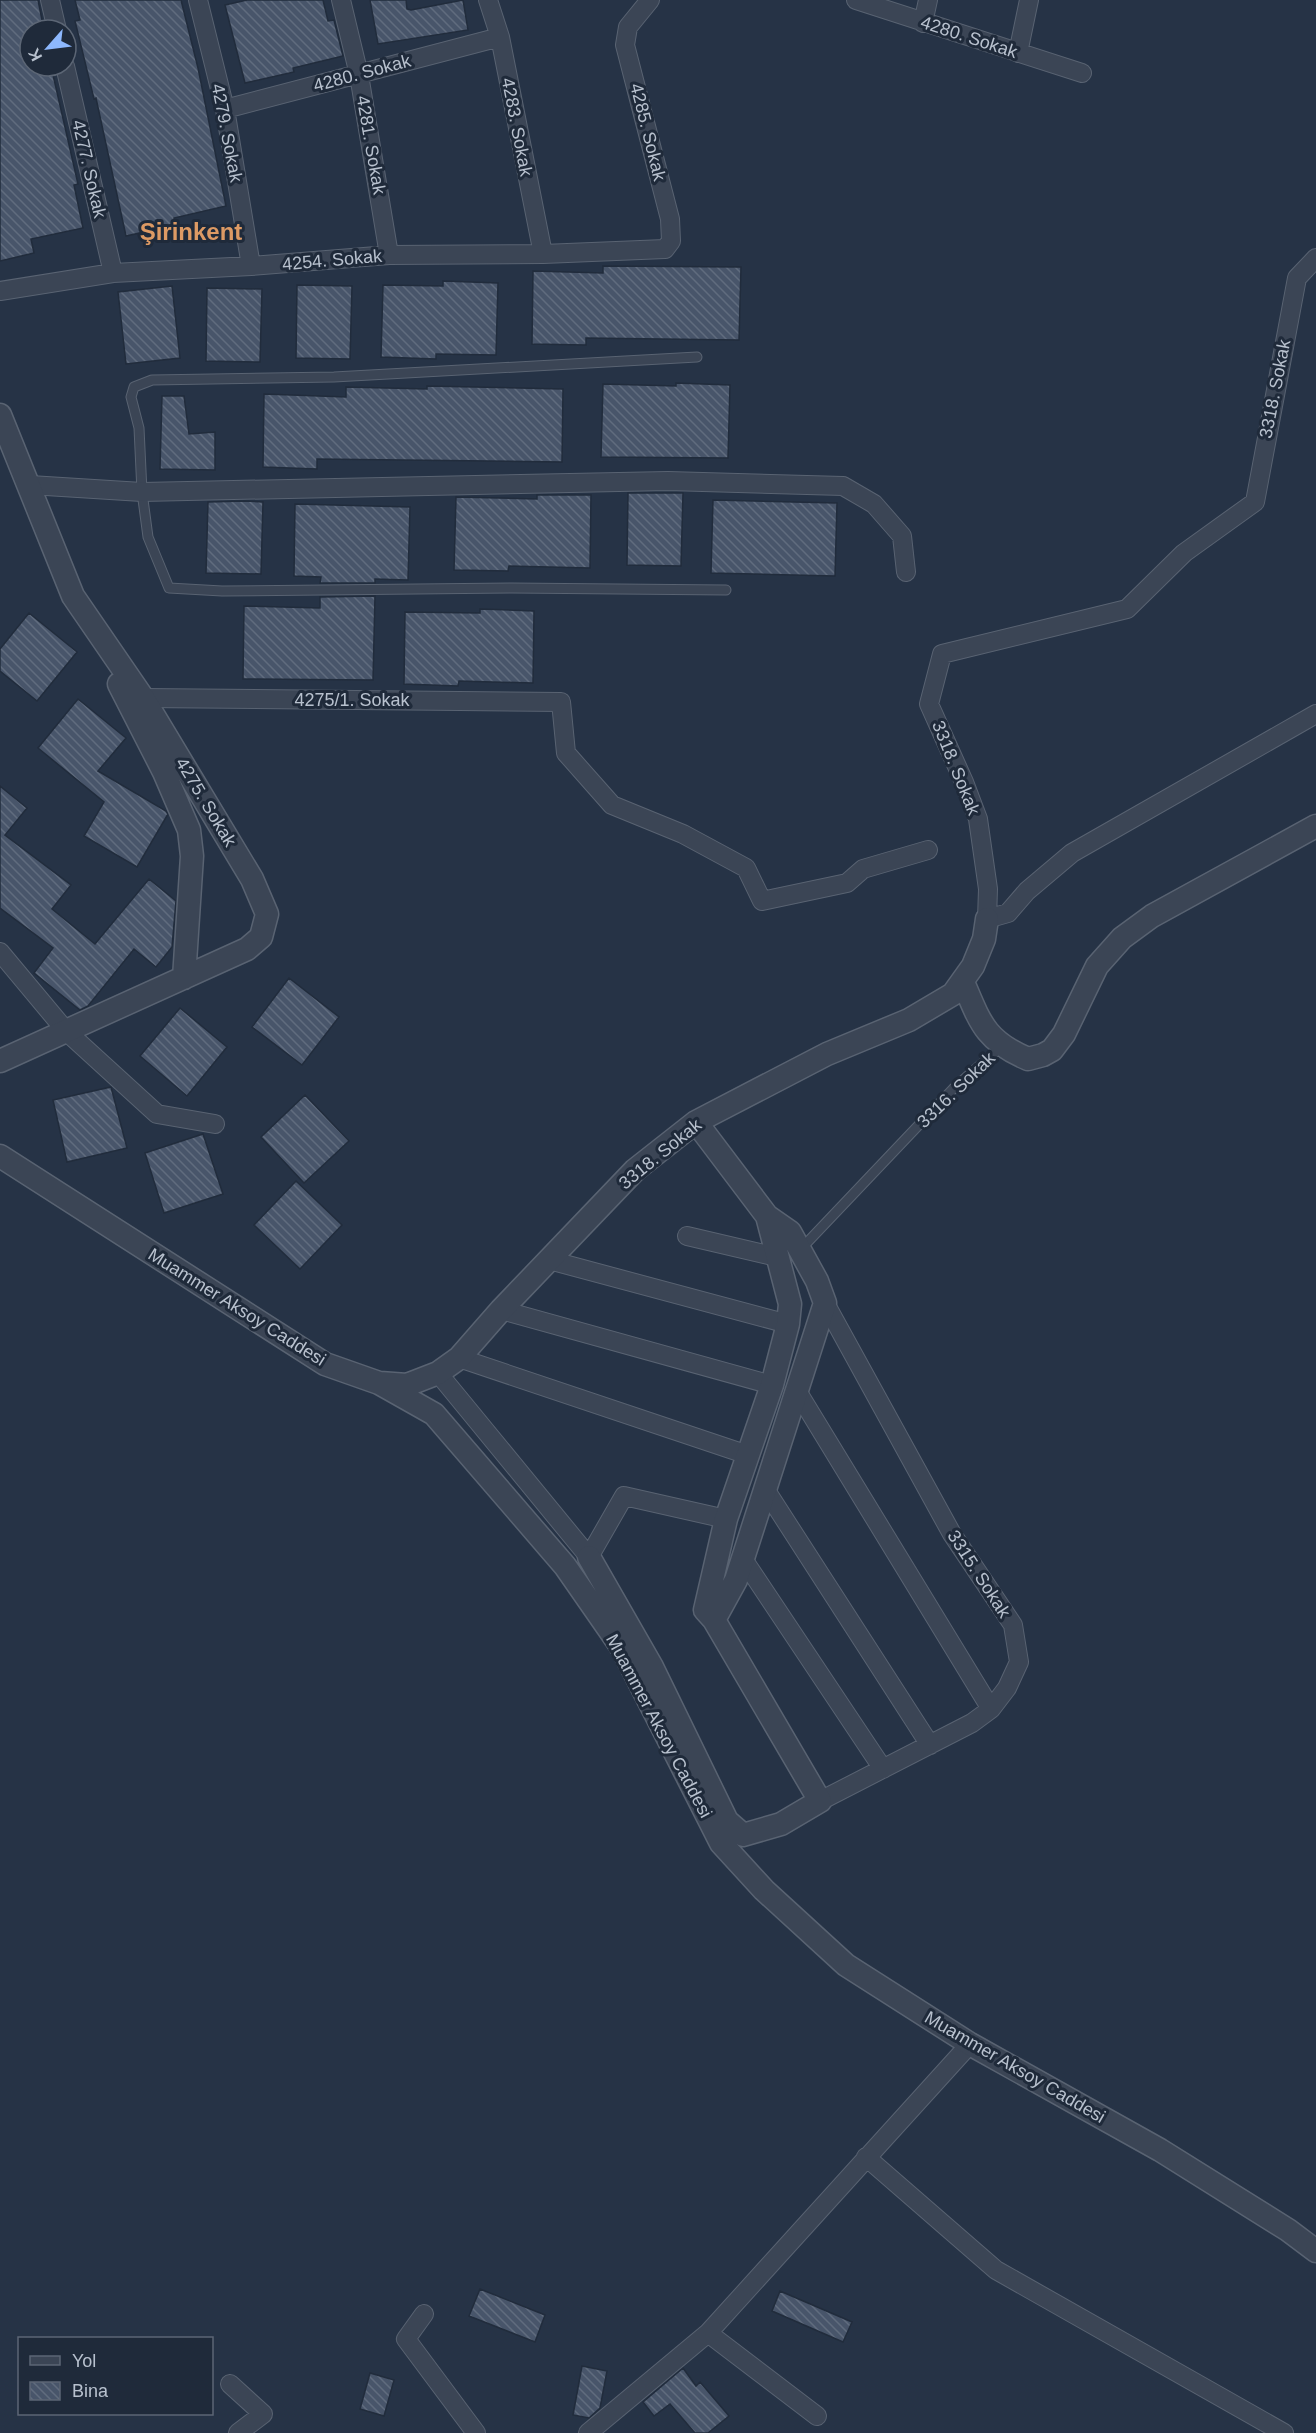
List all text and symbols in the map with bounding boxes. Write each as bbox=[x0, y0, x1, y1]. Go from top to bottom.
street label: 4280. Sokak bbox=[918, 12, 1021, 62]
north arrow bbox=[18, 18, 78, 78]
text: K bbox=[25, 45, 45, 64]
street label: 4280. Sokak bbox=[311, 50, 414, 96]
street label: 4283. Sokak bbox=[498, 76, 537, 179]
street label: 4285. Sokak bbox=[626, 81, 670, 184]
street label: 4279. Sokak bbox=[208, 82, 247, 185]
street label: 4281. Sokak bbox=[352, 94, 390, 197]
street label: 4277. Sokak bbox=[68, 118, 110, 221]
district label: Şirinkent bbox=[140, 218, 242, 245]
street label: 4254. Sokak bbox=[281, 246, 384, 274]
street label: 3318. Sokak bbox=[1256, 337, 1295, 440]
street label: 4275/1. Sokak bbox=[294, 690, 411, 710]
street label: 3318. Sokak bbox=[928, 718, 984, 819]
street label: 4275. Sokak bbox=[172, 754, 241, 851]
street label: 3316. Sokak bbox=[913, 1047, 1000, 1132]
street label: 3318. Sokak bbox=[615, 1114, 706, 1193]
street label: Muammer Aksoy Caddesi bbox=[145, 1244, 329, 1370]
street label: 3315. Sokak bbox=[943, 1527, 1015, 1622]
street label: Muammer Aksoy Caddesi bbox=[602, 1631, 716, 1821]
street label: Muammer Aksoy Caddesi bbox=[921, 2007, 1109, 2127]
legend bbox=[18, 2337, 213, 2415]
text: Yol bbox=[72, 2351, 96, 2371]
text: Bina bbox=[72, 2381, 109, 2401]

